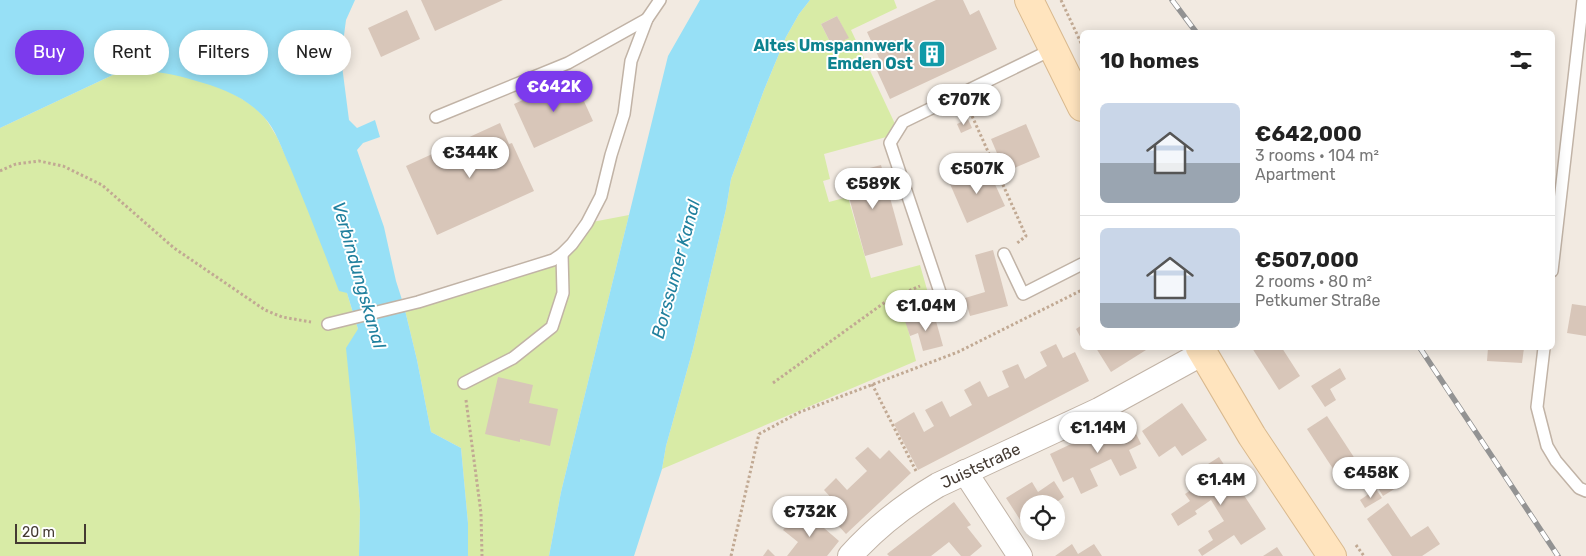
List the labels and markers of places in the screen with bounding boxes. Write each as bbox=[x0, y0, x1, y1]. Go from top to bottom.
place label: Altes Umspannwerk Emden Ost bbox=[753, 36, 914, 73]
building icon: Altes Umspannwerk Emden Ost bbox=[917, 39, 947, 69]
pin: €642K bbox=[519, 70, 589, 113]
pin: €707K bbox=[929, 84, 999, 126]
pin: €344K bbox=[435, 136, 505, 179]
pin: €507K bbox=[942, 152, 1012, 195]
pin: €589K bbox=[838, 168, 908, 210]
pin: €1.04M bbox=[885, 290, 967, 332]
pin: €1.14M bbox=[1057, 412, 1139, 454]
pin: €458K bbox=[1336, 456, 1406, 499]
pin: €1.4M bbox=[1186, 464, 1256, 506]
pin: €732K bbox=[775, 496, 845, 538]

